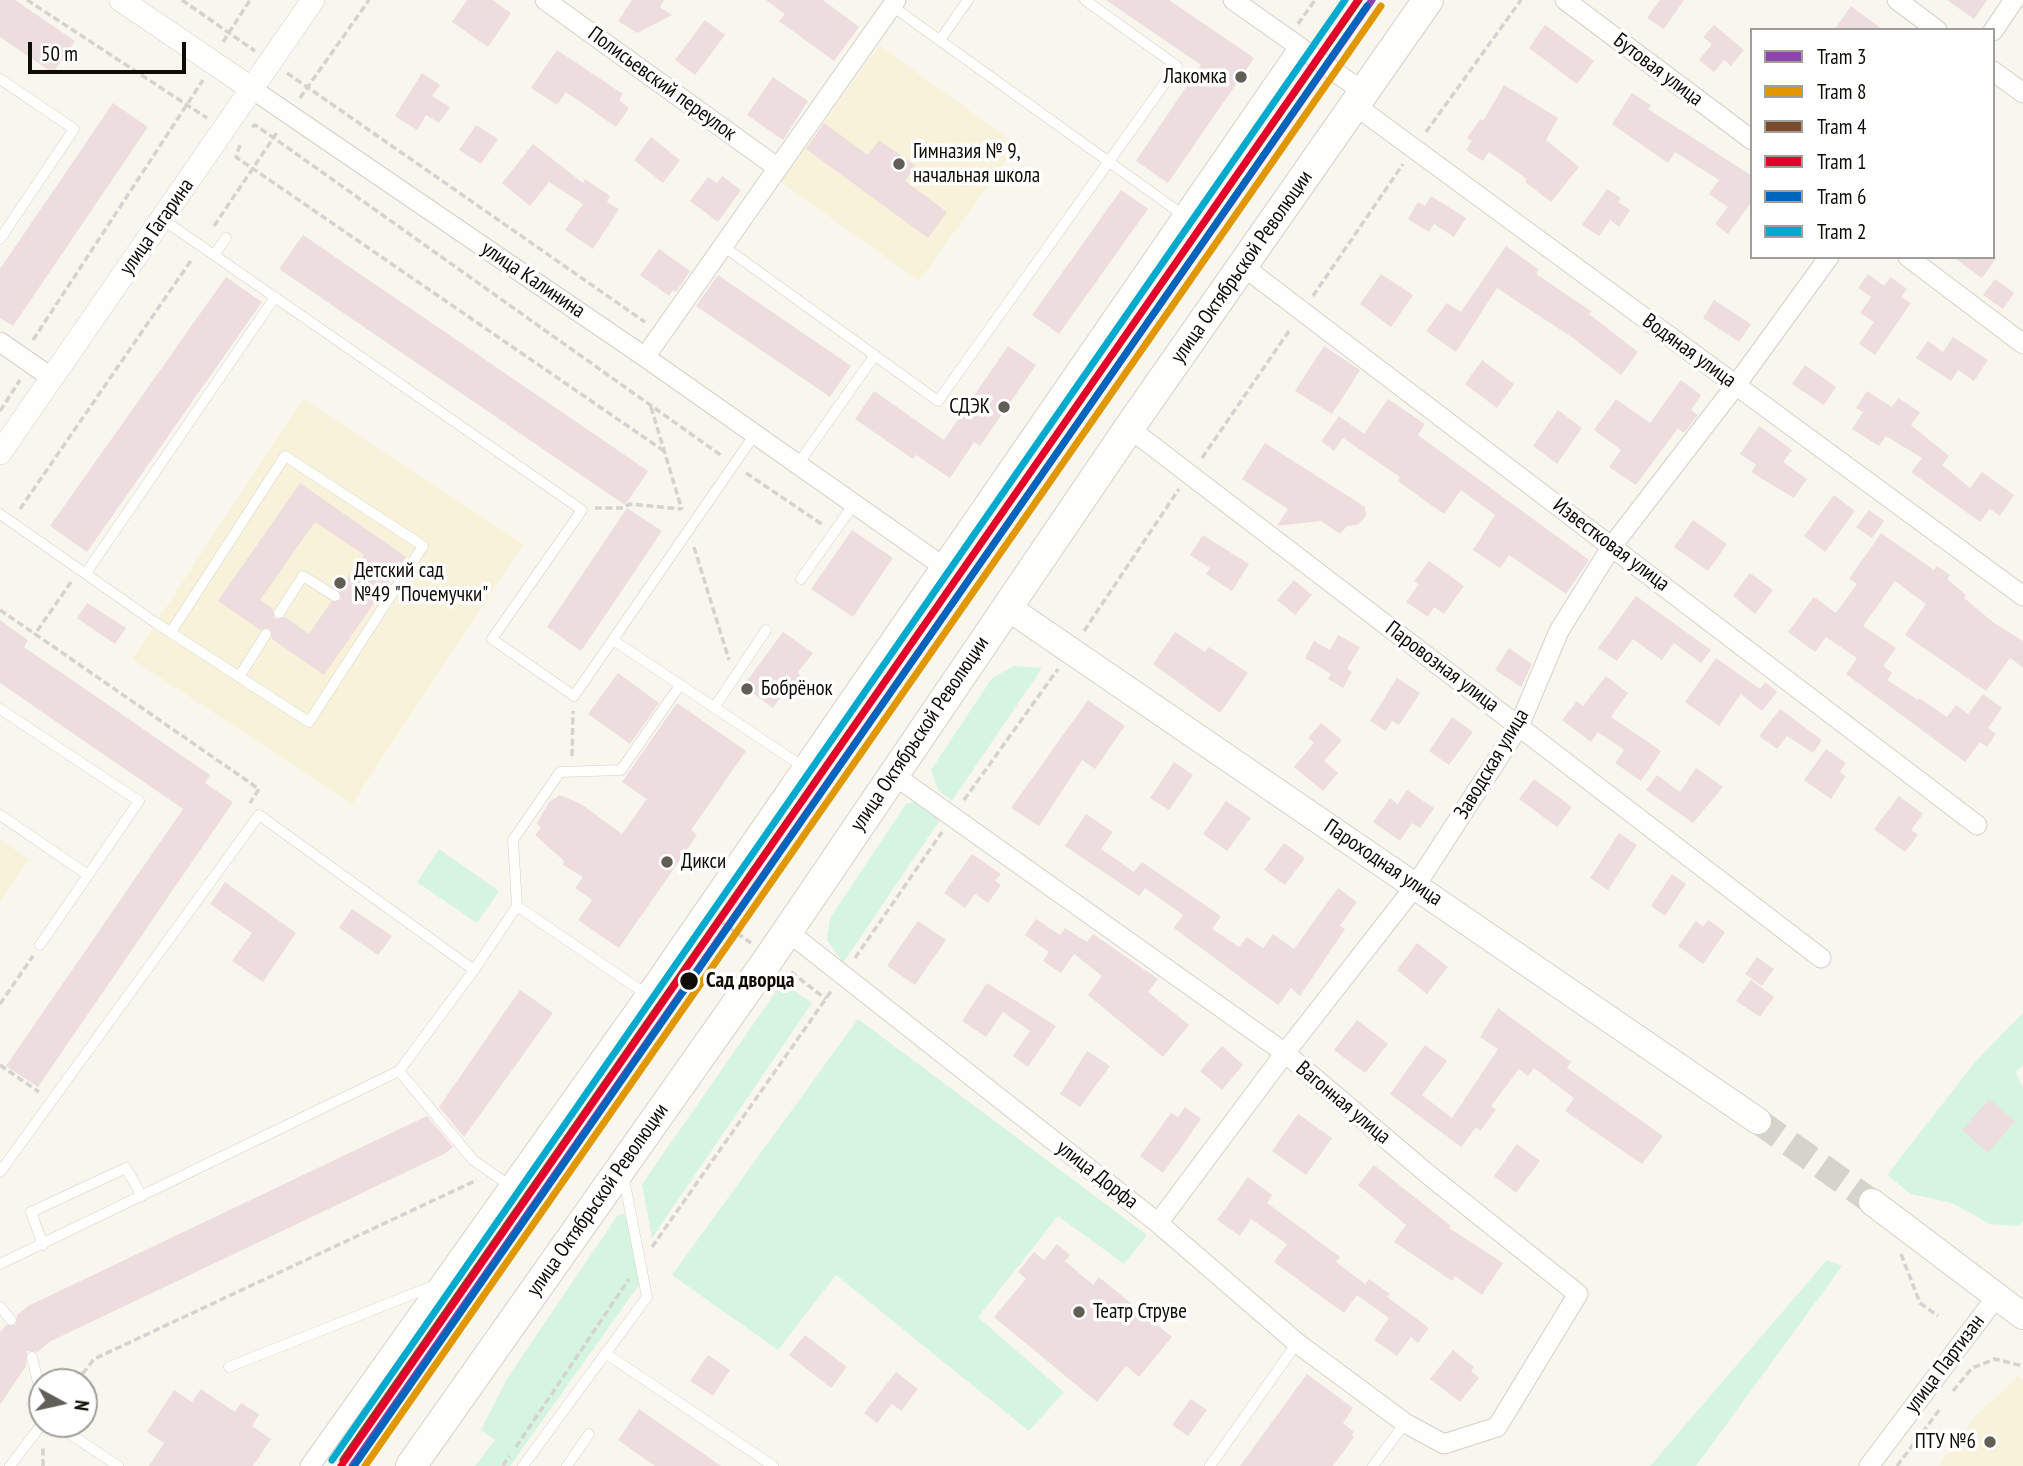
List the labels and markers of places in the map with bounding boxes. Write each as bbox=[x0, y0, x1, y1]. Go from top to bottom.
place label: Лакомка bbox=[1164, 64, 1227, 90]
marker: Лакомка bbox=[1233, 69, 1249, 85]
place label: Гимназия № 9, начальная школа bbox=[913, 139, 1040, 189]
marker: Гимназия № 9, начальная школа bbox=[891, 156, 907, 172]
place label: СДЭК bbox=[949, 394, 990, 420]
marker: СДЭК bbox=[996, 399, 1012, 415]
place label: Детский сад №49 "Почемучки" bbox=[354, 558, 488, 608]
marker: Детский сад №49 "Почемучки" bbox=[332, 575, 348, 591]
place label: Бобрёнок bbox=[761, 676, 833, 702]
marker: Бобрёнок bbox=[739, 681, 755, 697]
place label: Дикси bbox=[681, 849, 726, 875]
marker: Дикси bbox=[659, 854, 675, 870]
place label: Сад дворца bbox=[706, 968, 794, 994]
marker: Сад дворца bbox=[678, 970, 700, 992]
place label: Театр Струве bbox=[1093, 1299, 1187, 1325]
marker: Театр Струве bbox=[1071, 1304, 1087, 1320]
place label: ПТУ №6 bbox=[1915, 1429, 1976, 1455]
marker: ПТУ №6 bbox=[1982, 1434, 1998, 1450]

